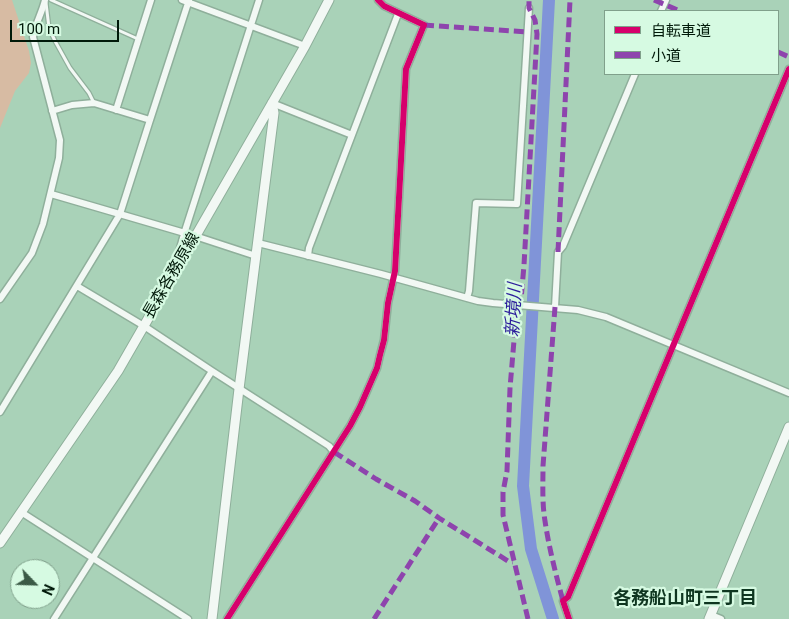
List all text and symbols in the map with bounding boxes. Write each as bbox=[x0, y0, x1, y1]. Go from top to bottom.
scale bar bbox=[12, 10, 121, 42]
legend bbox=[604, 10, 779, 75]
text: 100 m bbox=[18, 20, 60, 38]
text: 自転車道 bbox=[651, 22, 711, 40]
text: 小道 bbox=[651, 47, 681, 65]
street label: 長森各務原線 bbox=[140, 230, 204, 322]
water label: 新境川 bbox=[503, 282, 527, 338]
north arrow bbox=[10, 559, 60, 609]
text: N bbox=[38, 582, 57, 597]
district label: 各務船山町三丁目 bbox=[613, 588, 757, 610]

